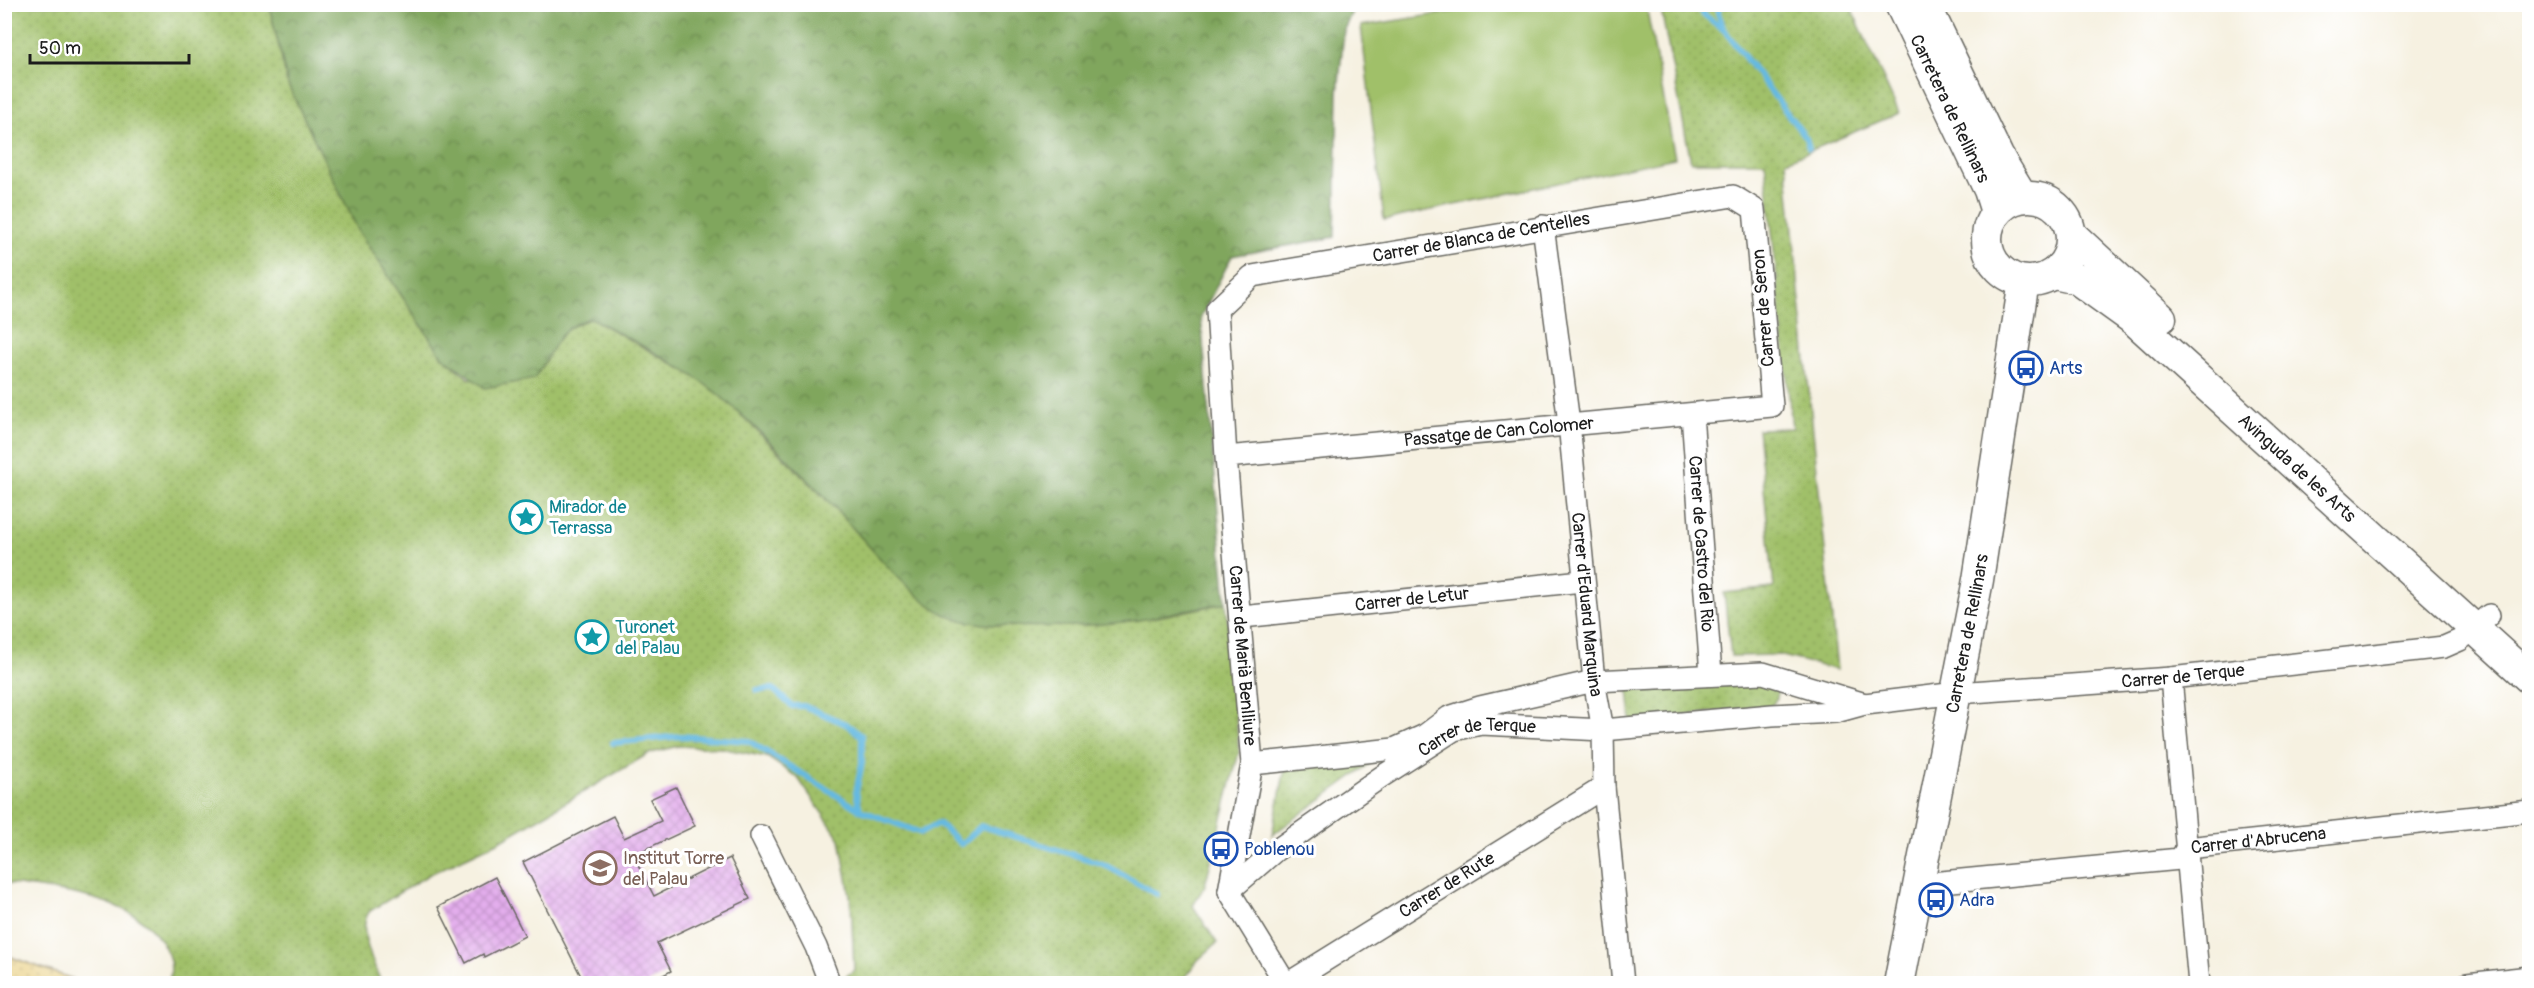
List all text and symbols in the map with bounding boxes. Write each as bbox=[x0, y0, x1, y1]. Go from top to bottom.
scale bar bbox=[30, 27, 189, 65]
street label: Carretera de Rellinars bbox=[1904, 31, 1995, 187]
text: 50 m bbox=[39, 37, 81, 60]
street label: Carrer de Blanca de Centelles bbox=[1371, 207, 1591, 268]
street label: Carrer de Seron bbox=[1747, 248, 1780, 368]
bus stop icon: Arts bbox=[2008, 350, 2044, 386]
place label: Arts bbox=[2049, 357, 2082, 380]
street label: Avinguda de les Arts bbox=[2233, 409, 2361, 528]
street label: Passatge de Can Colomer bbox=[1403, 412, 1596, 452]
street label: Carrer de Castro del Rio bbox=[1683, 455, 1719, 633]
place label: Mirador de Terrassa bbox=[549, 496, 626, 540]
place icon: Mirador de Terrassa bbox=[508, 499, 544, 535]
street label: Carrer d'Eduard Marquina bbox=[1566, 511, 1608, 698]
street label: Carretera de Rellinars bbox=[1941, 553, 1994, 715]
street label: Carrer de Marià Benlliure bbox=[1223, 564, 1261, 747]
street label: Carrer de Letur bbox=[1354, 582, 1471, 617]
place label: Turonet del Palau bbox=[615, 616, 680, 660]
place icon: Turonet del Palau bbox=[574, 619, 610, 655]
street label: Carrer de Terque bbox=[2121, 659, 2246, 693]
street label: Carrer de Terque bbox=[1414, 713, 1537, 762]
street label: Carrer d'Abrucena bbox=[2190, 822, 2327, 860]
bus stop icon: Poblenou bbox=[1203, 831, 1239, 867]
place label: Poblenou bbox=[1244, 838, 1315, 861]
place label: Institut Torre del Palau bbox=[623, 847, 724, 891]
street label: Carrer de Rute bbox=[1395, 847, 1499, 924]
school or university icon: Institut Torre del Palau bbox=[582, 850, 618, 886]
bus stop icon: Adra bbox=[1918, 882, 1954, 918]
place label: Adra bbox=[1959, 889, 1994, 912]

